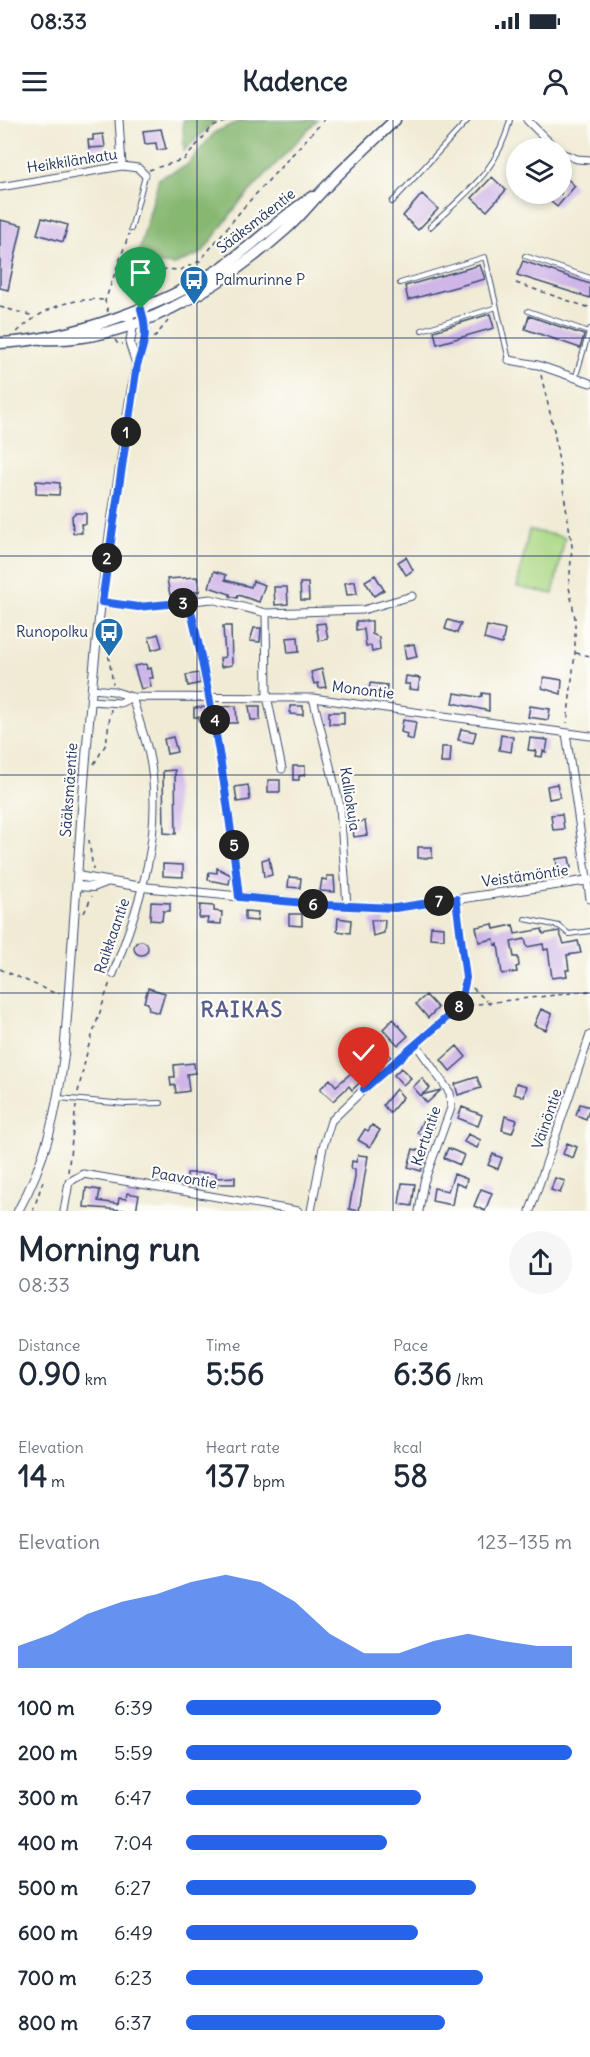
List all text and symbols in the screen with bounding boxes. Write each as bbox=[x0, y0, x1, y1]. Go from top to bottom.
text: 08:33 bbox=[30, 7, 87, 35]
text: Kadence bbox=[242, 64, 348, 98]
icon: menu bbox=[18, 65, 51, 98]
icon: person bbox=[539, 65, 572, 98]
map controls bbox=[506, 138, 572, 204]
button: layers bbox=[506, 138, 572, 204]
street label: Heikkilänkatu bbox=[25, 144, 119, 177]
street label: Sääksmäentie bbox=[213, 184, 299, 257]
pin bbox=[115, 247, 166, 309]
icon: arrive bbox=[124, 256, 157, 289]
bus stop icon: Palmurinne P bbox=[178, 264, 210, 306]
place label: Palmurinne P bbox=[215, 270, 305, 289]
pin: 1 bbox=[111, 417, 141, 447]
text: 1 bbox=[123, 422, 129, 442]
pin: 2 bbox=[92, 543, 122, 573]
text: 2 bbox=[103, 548, 111, 568]
pin: 3 bbox=[168, 588, 198, 618]
text: 3 bbox=[178, 593, 188, 613]
bus stop icon: Runopolku bbox=[93, 616, 125, 658]
place label: Runopolku bbox=[16, 622, 88, 641]
street label: Monontie bbox=[331, 676, 395, 703]
pin: 4 bbox=[200, 705, 230, 735]
text: 4 bbox=[210, 710, 220, 730]
street label: Sääksmäentie bbox=[56, 742, 81, 838]
street label: Kalliokuja bbox=[336, 766, 365, 833]
pin: 5 bbox=[219, 830, 249, 860]
text: 5 bbox=[229, 835, 239, 855]
street label: Veistämöntie bbox=[480, 860, 569, 891]
pin: 7 bbox=[424, 886, 454, 916]
pin: 6 bbox=[298, 889, 328, 919]
text: 7 bbox=[435, 891, 443, 911]
text: 6 bbox=[308, 894, 318, 914]
street label: Raikkaantie bbox=[90, 896, 133, 976]
pin: 8 bbox=[444, 991, 474, 1021]
district label: RAIKAS bbox=[200, 996, 284, 1023]
text: 8 bbox=[454, 996, 464, 1016]
pin bbox=[338, 1027, 389, 1089]
icon: check bbox=[347, 1036, 380, 1069]
street label: Väinöntie bbox=[527, 1086, 566, 1152]
street label: Kertuntie bbox=[406, 1103, 445, 1168]
street label: Paavontie bbox=[150, 1162, 218, 1193]
text: Morning run bbox=[18, 1228, 200, 1270]
button: share bbox=[509, 1231, 572, 1294]
text: 08:33 bbox=[18, 1272, 70, 1297]
text: Distance bbox=[18, 1335, 80, 1355]
text: Time bbox=[206, 1335, 240, 1355]
text: Pace bbox=[393, 1335, 428, 1355]
text: 0.90 bbox=[18, 1355, 81, 1393]
text: 5:56 bbox=[206, 1355, 264, 1393]
text: 6:36 bbox=[393, 1355, 452, 1393]
text: km bbox=[81, 1369, 107, 1389]
text: /km bbox=[452, 1369, 484, 1389]
text: Elevation bbox=[18, 1437, 84, 1457]
text: Heart rate bbox=[206, 1437, 280, 1457]
text: kcal bbox=[393, 1437, 422, 1457]
text: 14 bbox=[18, 1457, 47, 1495]
text: 137 bbox=[206, 1457, 249, 1495]
text: 58 bbox=[393, 1457, 428, 1495]
text: m bbox=[47, 1471, 65, 1491]
text: bpm bbox=[249, 1471, 285, 1491]
text: Elevation bbox=[18, 1529, 100, 1554]
text: 123–135 m bbox=[477, 1529, 572, 1554]
text: 100 m bbox=[18, 1695, 75, 1720]
text: 6:39 bbox=[114, 1695, 153, 1720]
text: 200 m bbox=[18, 1740, 78, 1765]
text: 5:59 bbox=[114, 1740, 153, 1765]
text: 300 m bbox=[18, 1785, 78, 1810]
text: 6:47 bbox=[114, 1785, 151, 1810]
text: 400 m bbox=[18, 1830, 78, 1855]
text: 7:04 bbox=[114, 1830, 153, 1855]
text: 500 m bbox=[18, 1875, 78, 1900]
text: 6:27 bbox=[114, 1875, 151, 1900]
text: 600 m bbox=[18, 1920, 78, 1945]
text: 6:49 bbox=[114, 1920, 153, 1945]
text: 700 m bbox=[18, 1965, 76, 1990]
text: 6:23 bbox=[114, 1965, 152, 1990]
text: 800 m bbox=[18, 2010, 78, 2035]
text: 6:37 bbox=[114, 2010, 151, 2035]

